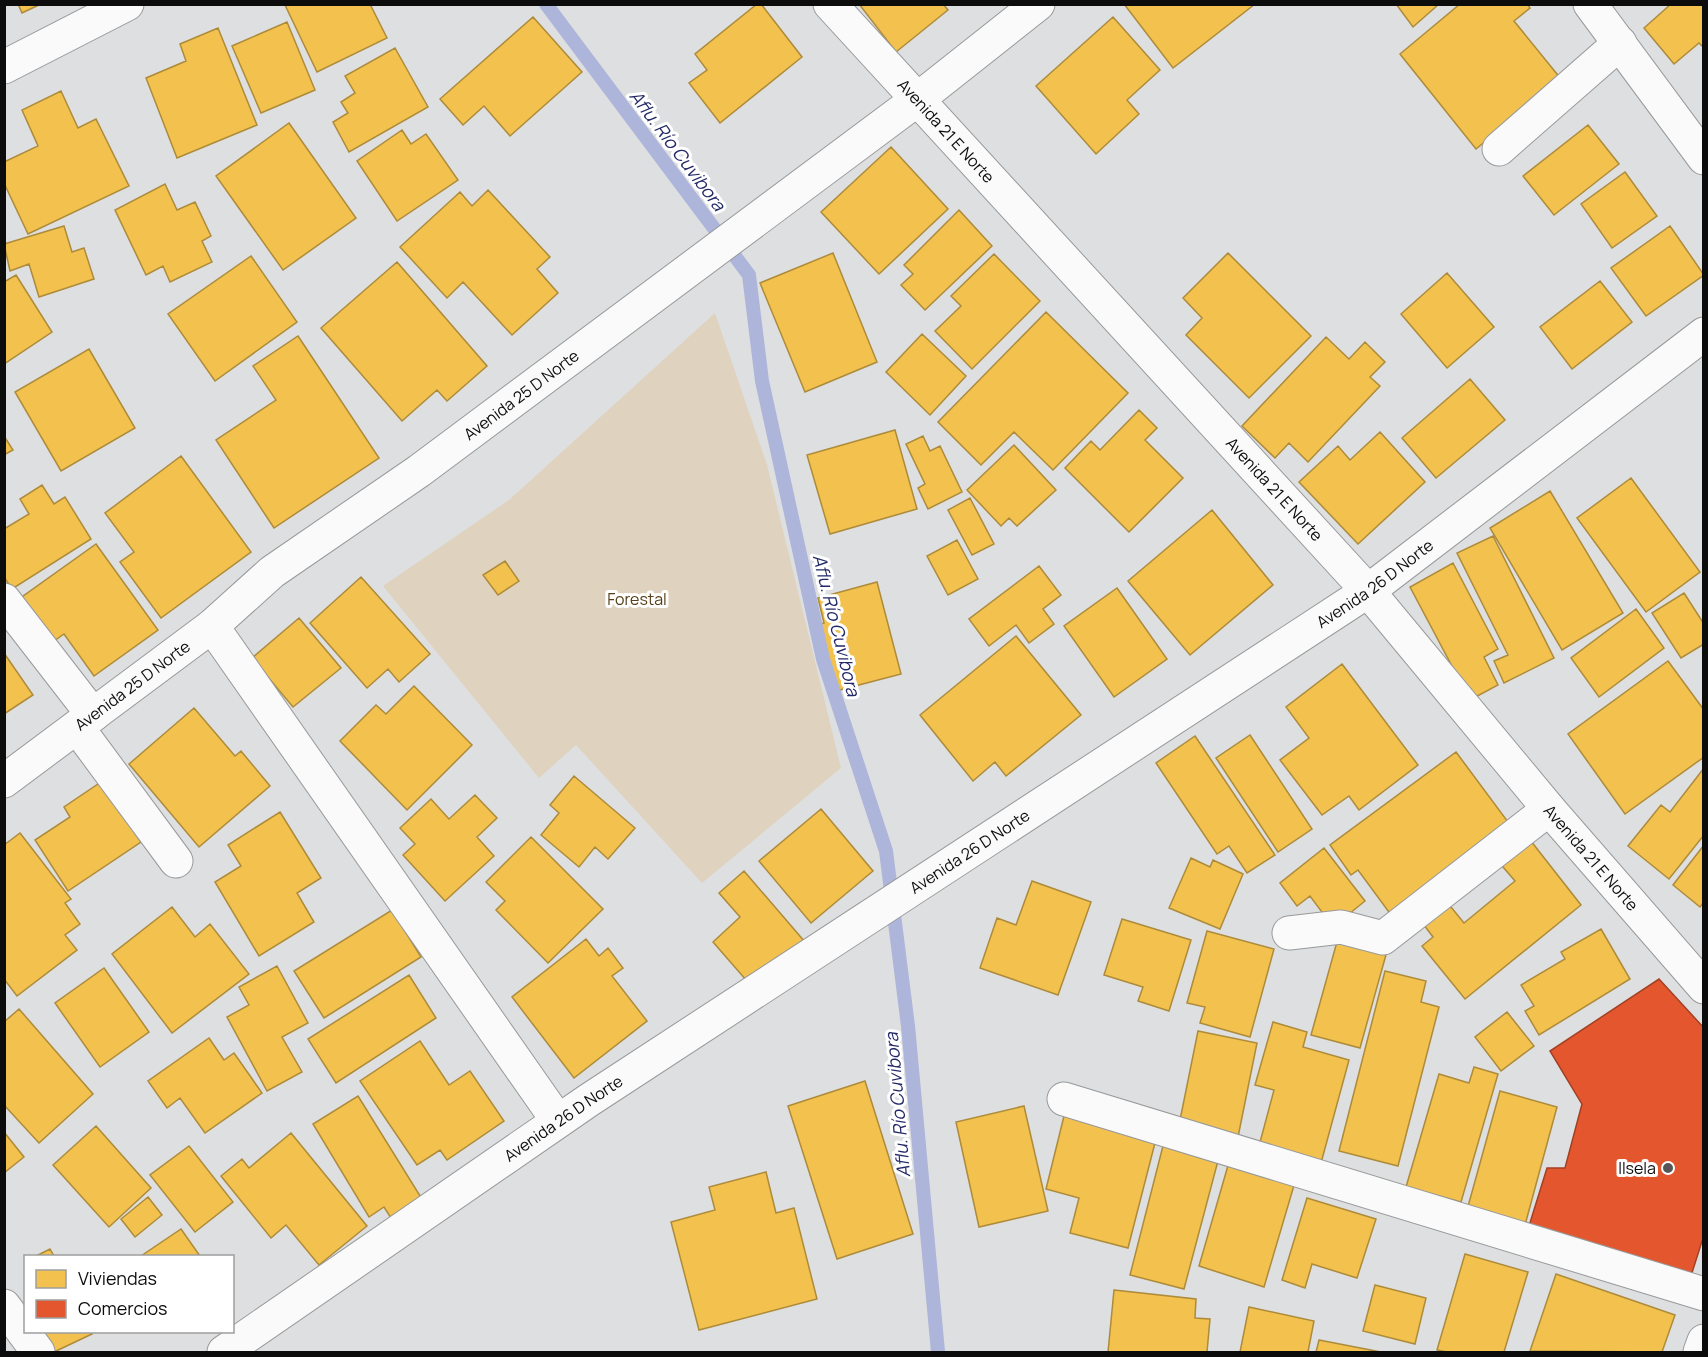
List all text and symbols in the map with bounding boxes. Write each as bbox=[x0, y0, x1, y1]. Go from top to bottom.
street label: Avenida 21 E Norte bbox=[893, 74, 1000, 188]
water label: Aflu. Río Cuvibora bbox=[625, 85, 732, 216]
street label: Avenida 25 D Norte bbox=[459, 345, 583, 445]
street label: Avenida 21 E Norte bbox=[1221, 432, 1328, 546]
street label: Avenida 26 D Norte bbox=[1312, 534, 1438, 633]
water label: Aflu. Río Cuvibora bbox=[808, 552, 866, 699]
park label: Forestal bbox=[607, 588, 667, 610]
street label: Avenida 25 D Norte bbox=[70, 635, 194, 736]
street label: Avenida 21 E Norte bbox=[1539, 800, 1644, 915]
street label: Avenida 26 D Norte bbox=[905, 804, 1034, 899]
water label: Aflu. Río Cuvibora bbox=[879, 1031, 915, 1178]
street label: Avenida 26 D Norte bbox=[500, 1070, 627, 1167]
place label: Ilsela bbox=[1618, 1157, 1656, 1179]
marker: Ilsela bbox=[1661, 1161, 1675, 1175]
legend bbox=[24, 1255, 234, 1333]
text: Viviendas bbox=[78, 1266, 157, 1290]
text: Comercios bbox=[78, 1296, 167, 1320]

